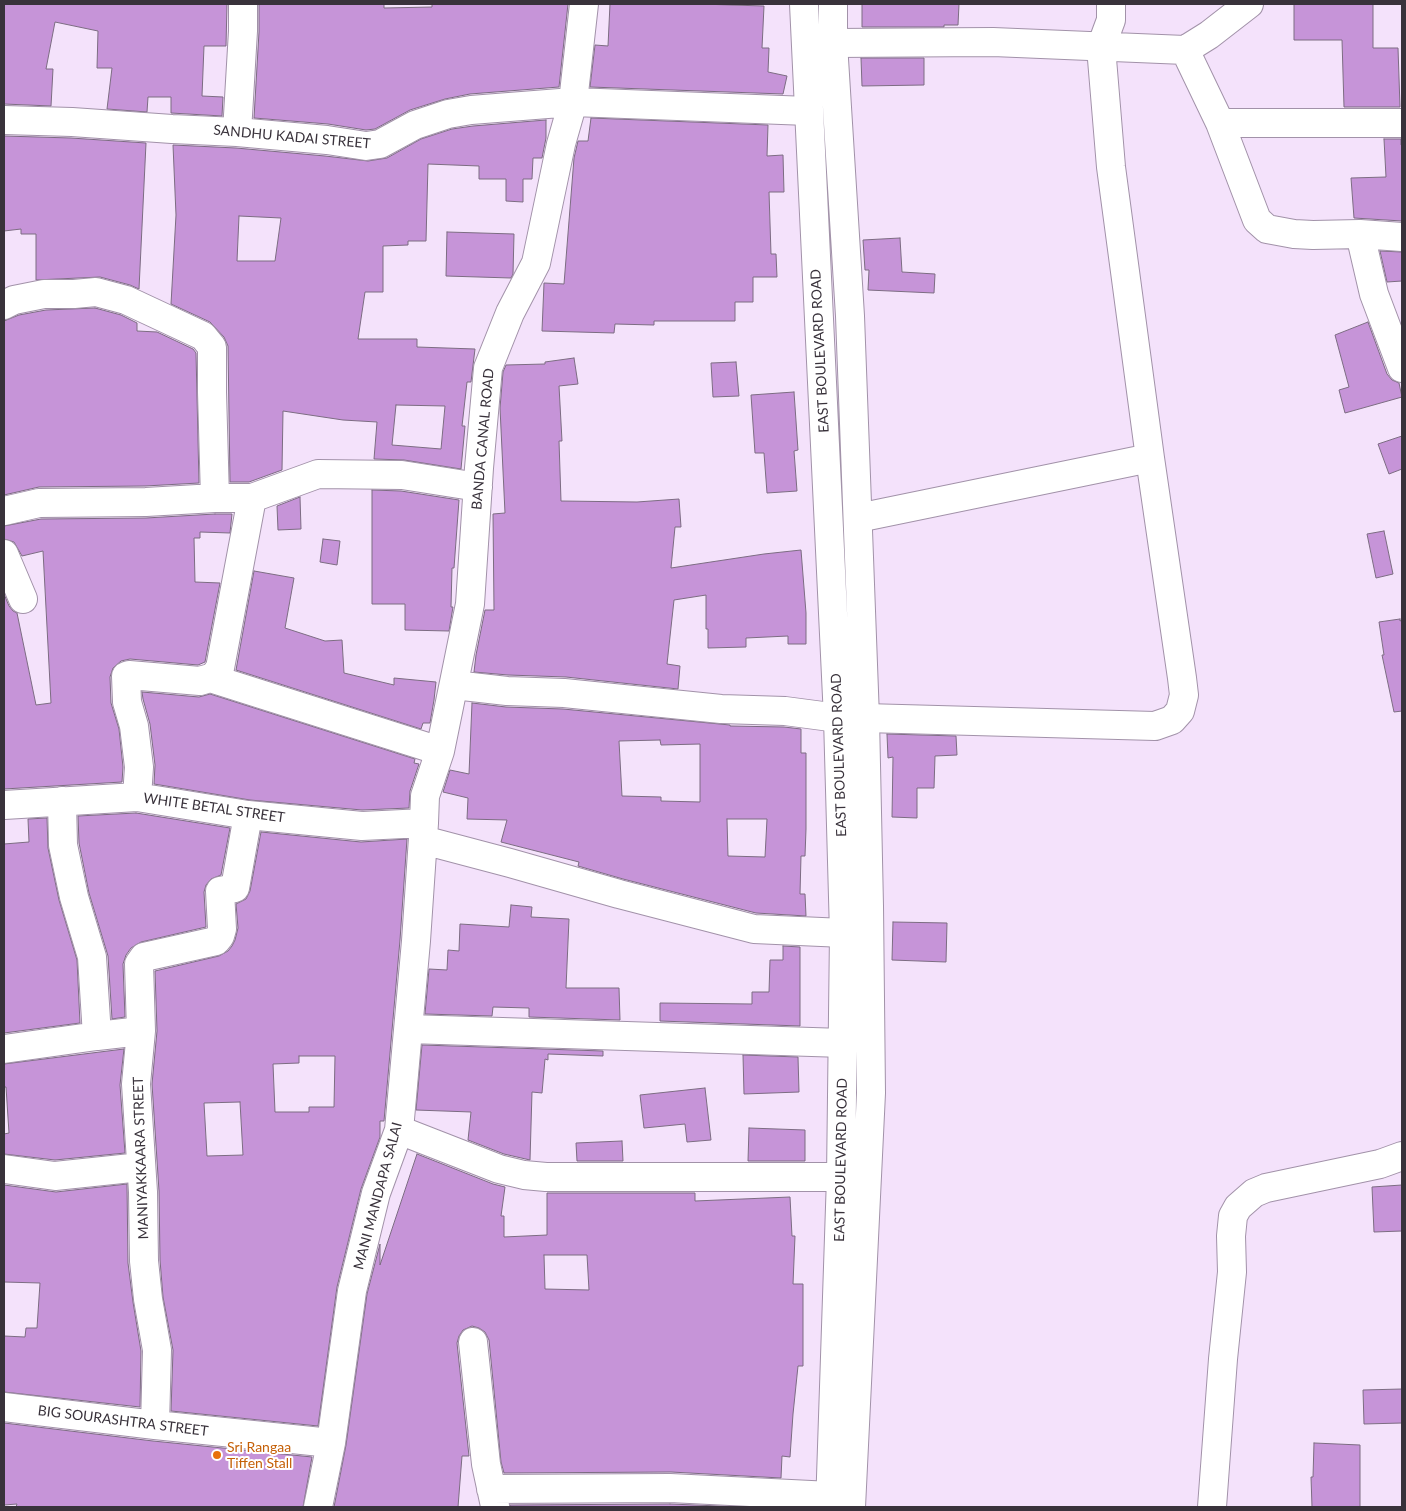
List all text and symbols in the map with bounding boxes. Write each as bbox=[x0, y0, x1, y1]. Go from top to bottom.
street label: SANDHU KADAI STREET bbox=[213, 122, 371, 152]
street label: EAST BOULEVARD ROAD bbox=[807, 269, 833, 433]
street label: BANDA CANAL ROAD bbox=[468, 368, 498, 510]
street label: EAST BOULEVARD ROAD bbox=[828, 673, 850, 837]
street label: WHITE BETAL STREET bbox=[142, 790, 286, 826]
street label: MANIYAKKAARA STREET bbox=[130, 1076, 152, 1240]
street label: EAST BOULEVARD ROAD bbox=[831, 1078, 851, 1242]
street label: MANI MANDAPA SALAI bbox=[350, 1120, 406, 1272]
street label: BIG SOURASHTRA STREET bbox=[37, 1402, 209, 1440]
place label: Sri Rangaa Tiffen Stall bbox=[227, 1439, 292, 1471]
marker: Sri Rangaa Tiffen Stall bbox=[211, 1449, 223, 1461]

